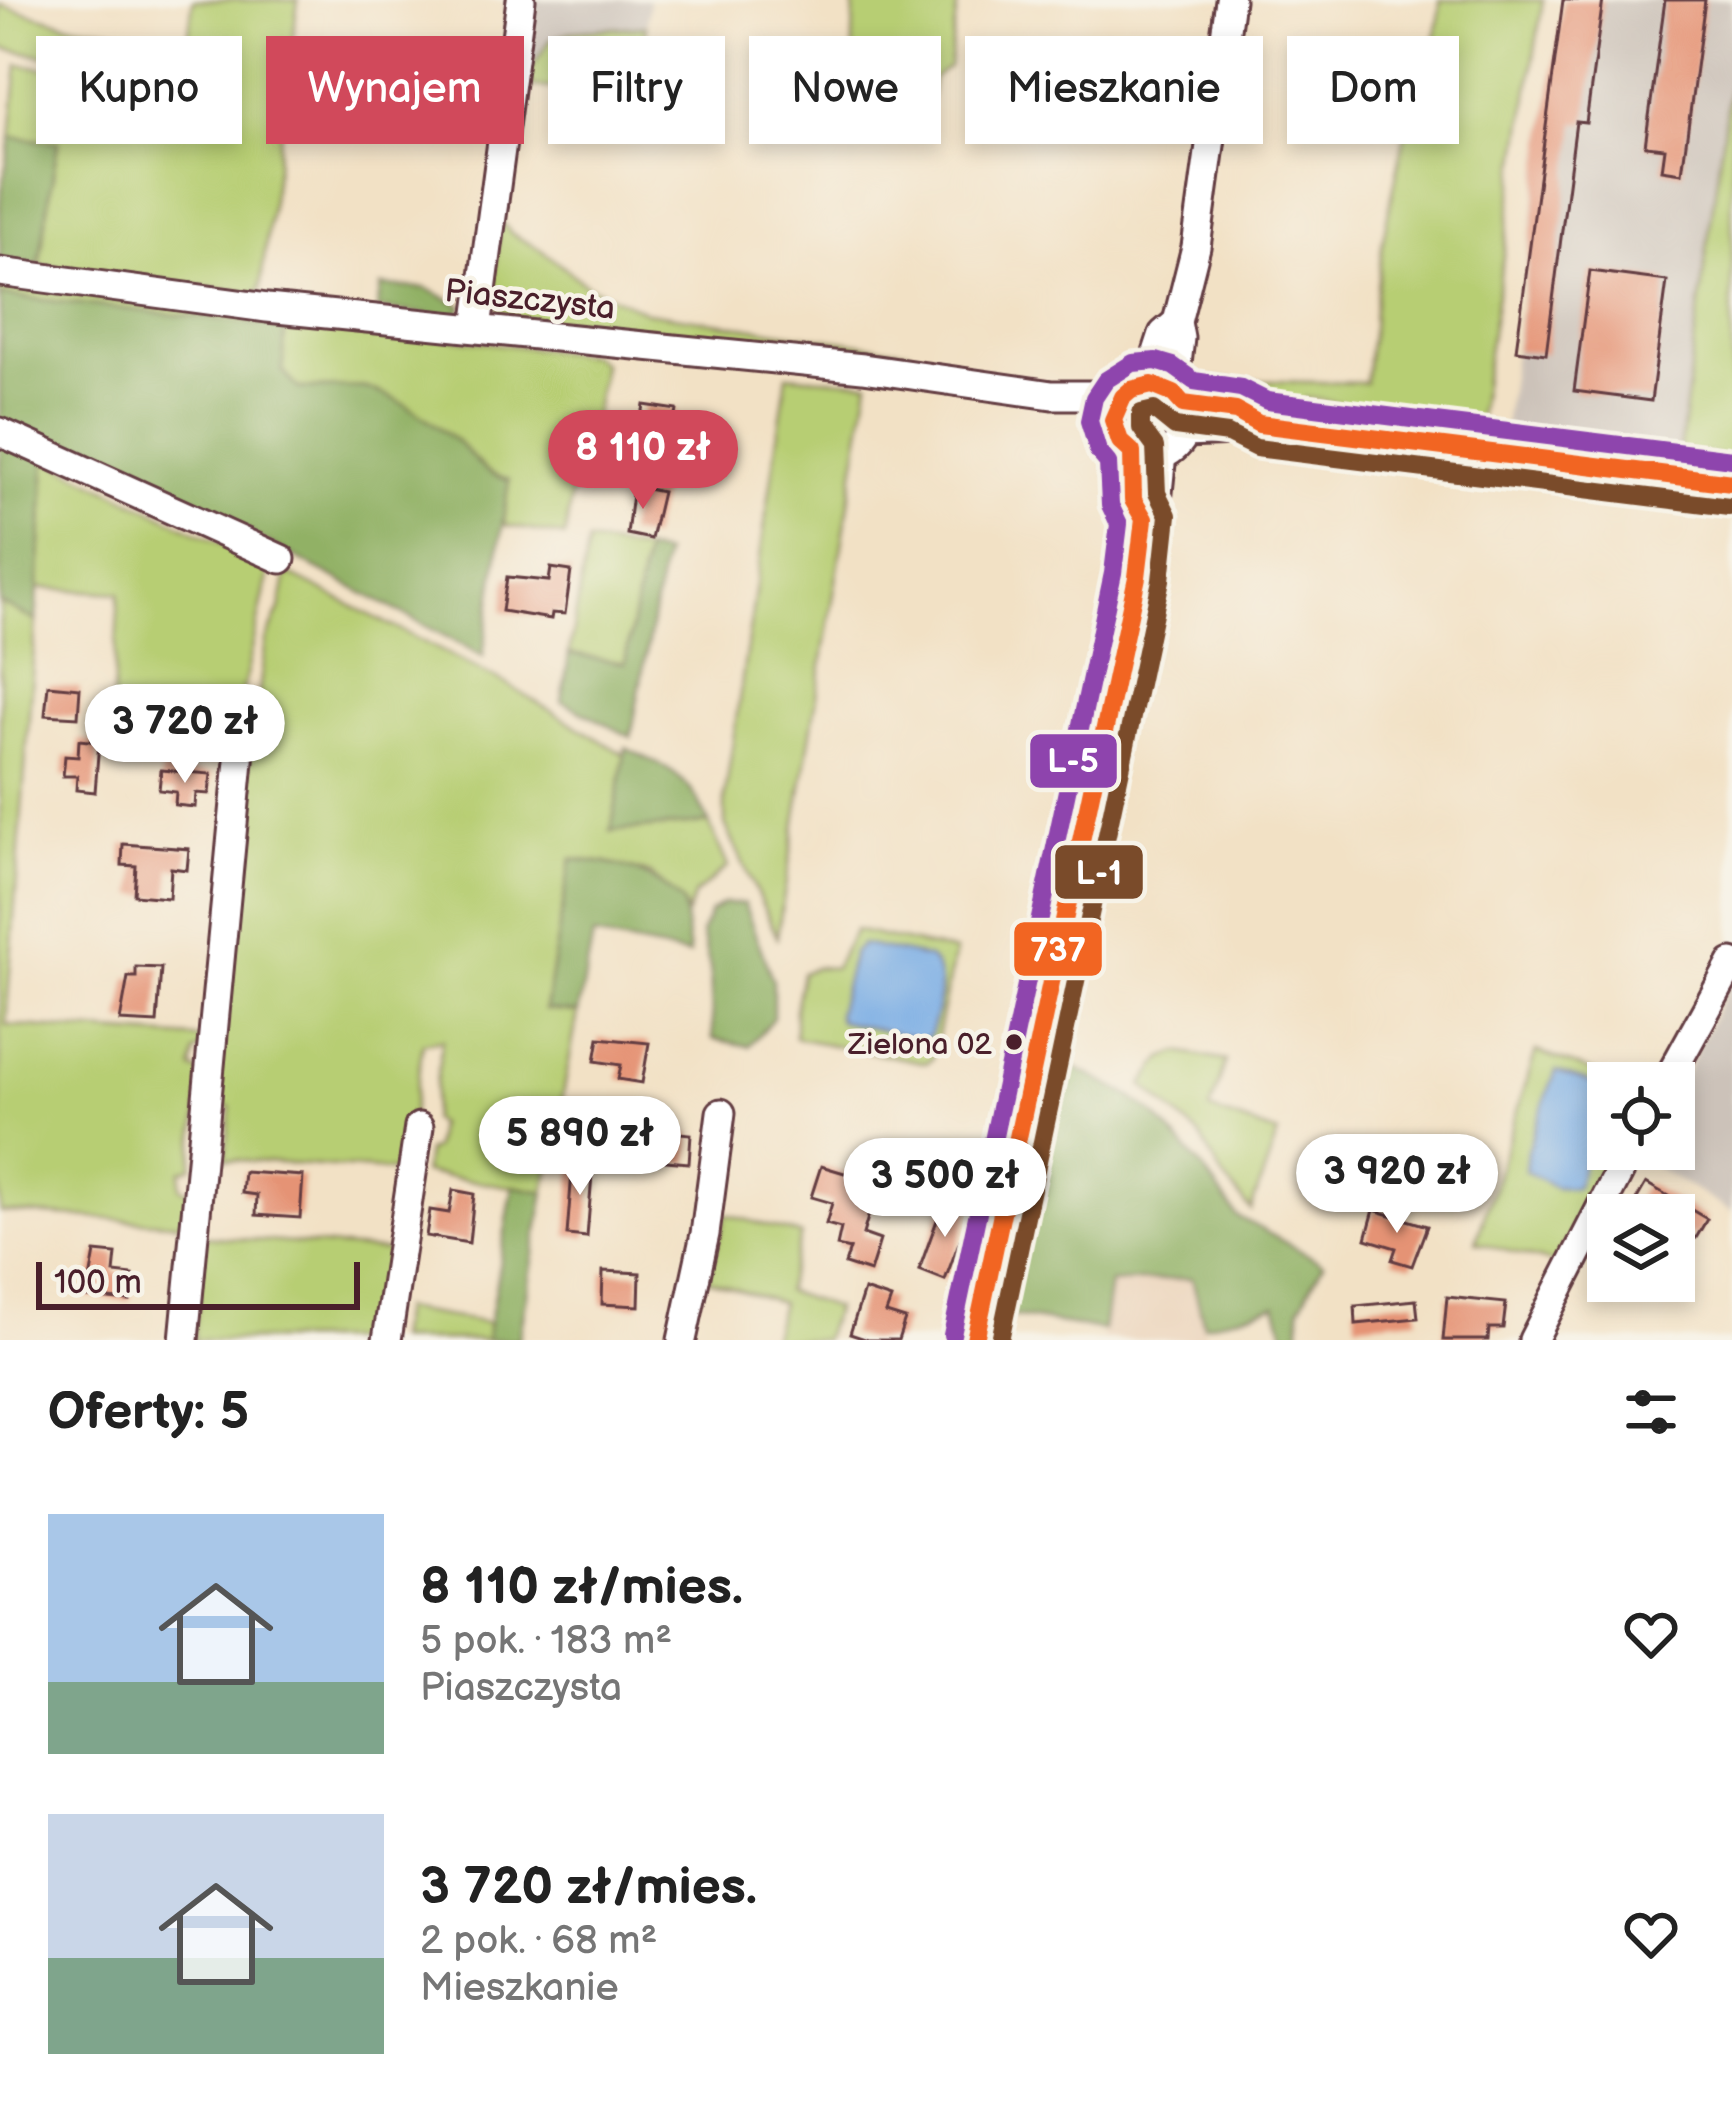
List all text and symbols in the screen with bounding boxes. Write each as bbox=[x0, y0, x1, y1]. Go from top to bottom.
chip: Kupno bbox=[36, 36, 242, 144]
chip: Wynajem bbox=[266, 36, 524, 144]
chip: Filtry bbox=[548, 36, 725, 144]
chip: Nowe bbox=[749, 36, 941, 144]
chip: Mieszkanie bbox=[965, 36, 1263, 144]
chip: Dom bbox=[1287, 36, 1459, 144]
street label: Piaszczysta bbox=[443, 271, 617, 329]
pin: 8 110 zł bbox=[519, 410, 767, 512]
text: 8 110 zł bbox=[575, 425, 711, 472]
pin: 3 720 zł bbox=[61, 684, 309, 786]
text: 3 720 zł bbox=[112, 699, 258, 746]
line badge: L-5 bbox=[1028, 732, 1119, 790]
text: L-5 bbox=[1047, 742, 1099, 782]
line badge: L-1 bbox=[1053, 843, 1145, 901]
text: L-1 bbox=[1076, 854, 1122, 894]
line badge: 737 bbox=[1012, 920, 1104, 978]
text: 737 bbox=[1030, 931, 1086, 971]
place label: Zielona 02 bbox=[847, 1027, 992, 1063]
marker: Zielona 02 bbox=[1003, 1031, 1025, 1053]
map controls bbox=[1587, 1062, 1695, 1302]
button: locate bbox=[1587, 1062, 1695, 1170]
pin: 5 890 zł bbox=[456, 1096, 704, 1198]
text: 5 890 zł bbox=[506, 1111, 654, 1158]
pin: 3 920 zł bbox=[1273, 1134, 1521, 1236]
pin: 3 500 zł bbox=[821, 1138, 1069, 1240]
text: 3 920 zł bbox=[1323, 1149, 1471, 1196]
text: 3 500 zł bbox=[870, 1153, 1020, 1200]
button: layers bbox=[1587, 1194, 1695, 1302]
scale bar bbox=[36, 1256, 360, 1309]
text: 100 m bbox=[54, 1263, 142, 1303]
icon: filters bbox=[1618, 1379, 1684, 1445]
text: Oferty: 5 bbox=[48, 1382, 249, 1443]
text: 8 110 zł/mies. bbox=[420, 1557, 743, 1618]
icon: home bbox=[144, 1562, 288, 1706]
icon: heart bbox=[1618, 1601, 1684, 1667]
text: 5 pok. · 183 m² bbox=[420, 1618, 672, 1665]
text: Piaszczysta bbox=[420, 1665, 622, 1712]
text: 3 720 zł/mies. bbox=[420, 1857, 757, 1918]
icon: home bbox=[144, 1862, 288, 2006]
icon: heart bbox=[1618, 1901, 1684, 1967]
text: 2 pok. · 68 m² bbox=[420, 1918, 657, 1965]
text: Mieszkanie bbox=[420, 1965, 619, 2012]

